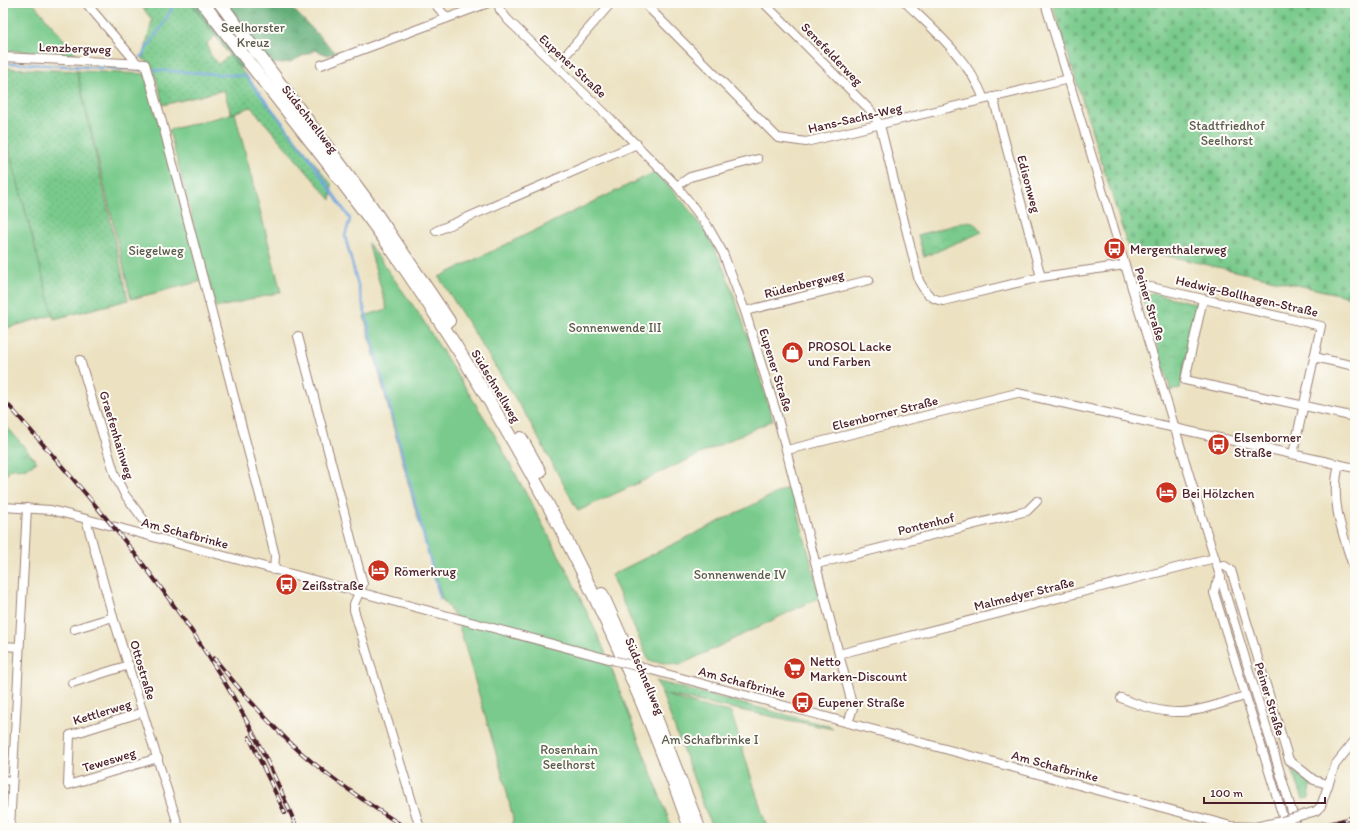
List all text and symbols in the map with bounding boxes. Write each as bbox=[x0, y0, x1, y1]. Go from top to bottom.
street label: Senefelderweg bbox=[798, 19, 866, 89]
park label: Seelhorster Kreuz bbox=[221, 20, 286, 50]
street label: Eupener Straße bbox=[536, 31, 610, 101]
street label: Lenzbergweg bbox=[38, 39, 112, 57]
street label: Südschnellweg bbox=[279, 82, 342, 156]
street label: Hans-Sachs-Weg bbox=[807, 100, 904, 136]
park label: Stadtfriedhof Seelhorst bbox=[1189, 118, 1265, 148]
street label: Edisonweg bbox=[1014, 153, 1044, 215]
bus stop icon: Mergenthalerweg bbox=[1102, 236, 1128, 262]
place label: Mergenthalerweg bbox=[1130, 242, 1227, 257]
park label: Siegelweg bbox=[128, 243, 184, 258]
street label: Peiner Straße bbox=[1132, 265, 1168, 343]
street label: Rüdenbergweg bbox=[762, 267, 846, 301]
street label: Hedwig-Bollhagen-Straße bbox=[1174, 272, 1320, 320]
park label: Sonnenwende III bbox=[568, 320, 662, 335]
street label: Eupener Straße bbox=[756, 326, 796, 414]
place label: PROSOL Lacke und Farben bbox=[808, 339, 891, 369]
shop icon: PROSOL Lacke und Farben bbox=[779, 340, 805, 366]
street label: Südschnellweg bbox=[468, 347, 524, 426]
street label: Graefenhainweg bbox=[96, 389, 138, 481]
street label: Elsenborner Straße bbox=[831, 393, 939, 433]
place label: Elsenborner Straße bbox=[1234, 430, 1302, 460]
bus stop icon: Elsenborner Straße bbox=[1205, 431, 1231, 457]
hotel icon: Bei Hölzchen bbox=[1154, 480, 1180, 506]
place label: Bei Hölzchen bbox=[1182, 486, 1254, 501]
street label: Pontenhof bbox=[896, 510, 956, 538]
street label: Am Schafbrinke bbox=[140, 514, 230, 552]
hotel icon: Römerkrug bbox=[366, 558, 392, 584]
place label: Römerkrug bbox=[394, 564, 456, 579]
park label: Sonnenwende IV bbox=[694, 567, 787, 582]
bus stop icon: Zeißstraße bbox=[274, 572, 300, 598]
street label: Malmedyer Straße bbox=[972, 574, 1076, 614]
place label: Zeißstraße bbox=[302, 578, 364, 593]
street label: Südschnellweg bbox=[622, 635, 668, 717]
street label: Ottostraße bbox=[127, 638, 159, 702]
place label: Netto Marken-Discount bbox=[810, 654, 907, 684]
supermarket icon: Netto Marken-Discount bbox=[781, 655, 807, 681]
street label: Peiner Straße bbox=[1252, 660, 1288, 738]
street label: Am Schafbrinke bbox=[697, 663, 787, 701]
bus stop icon: Eupener Straße bbox=[790, 689, 816, 715]
place label: Eupener Straße bbox=[818, 695, 905, 710]
street label: Kettlerweg bbox=[71, 696, 133, 728]
park label: Am Schafbrinke I bbox=[661, 732, 759, 747]
park label: Rosenhain Seelhorst bbox=[540, 742, 598, 772]
street label: Tewesweg bbox=[81, 745, 138, 775]
street label: Am Schafbrinke bbox=[1010, 747, 1100, 785]
scale bar bbox=[1204, 779, 1325, 805]
text: 100 m bbox=[1210, 786, 1243, 800]

